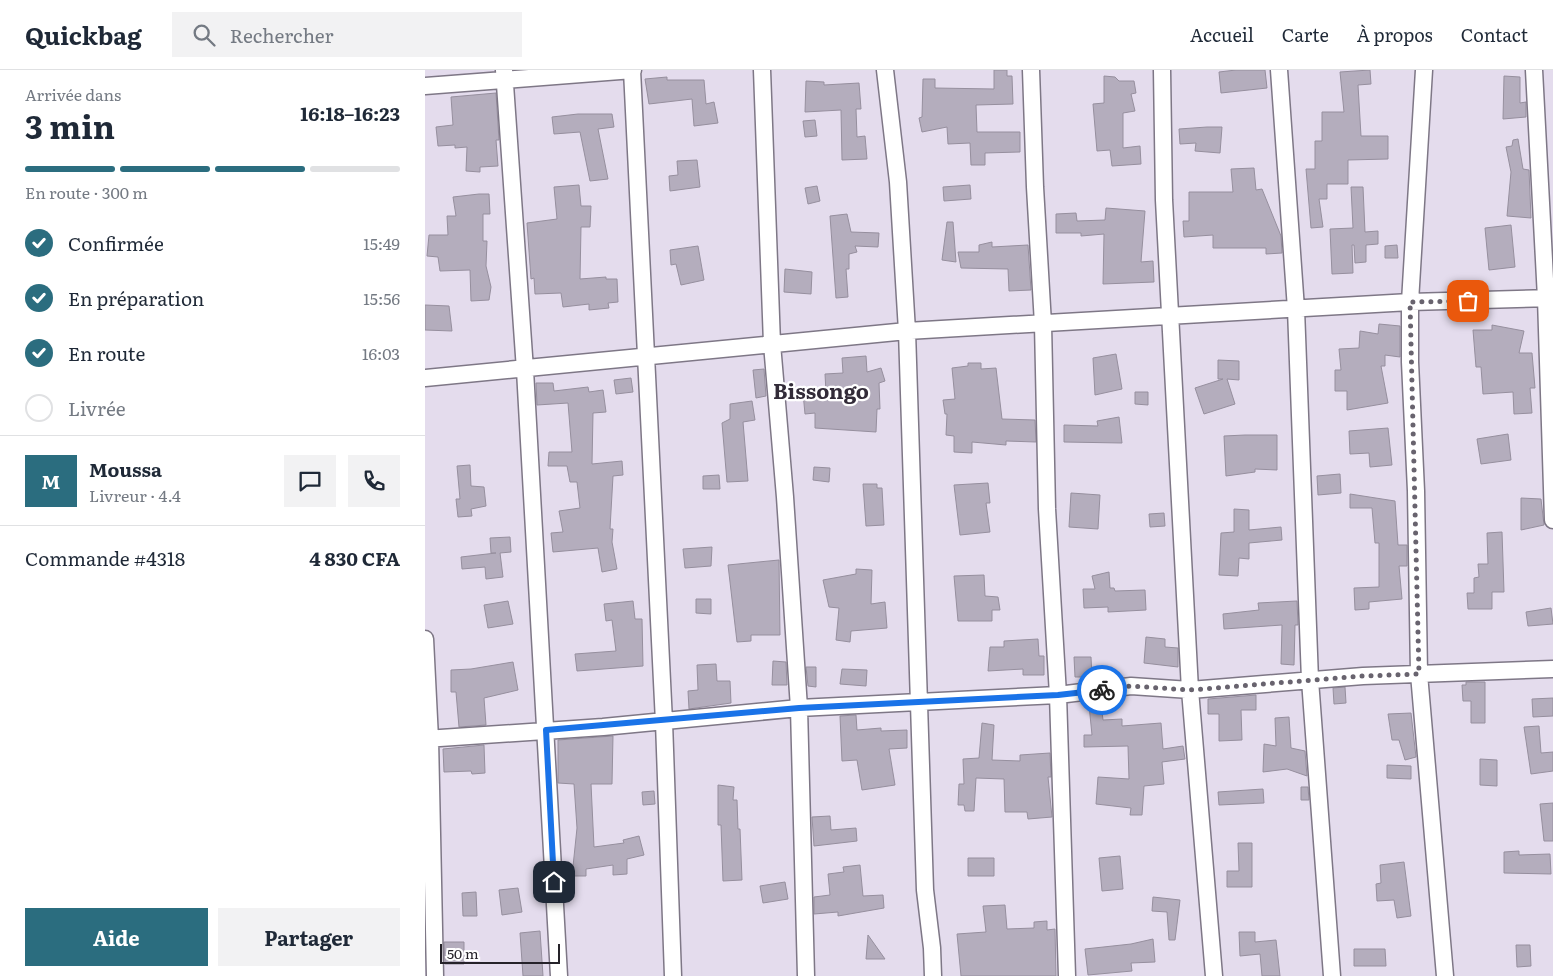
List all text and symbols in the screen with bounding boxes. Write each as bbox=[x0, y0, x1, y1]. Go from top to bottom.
search box bbox=[172, 12, 522, 57]
text: Quickbag bbox=[25, 17, 142, 52]
icon: search bbox=[190, 21, 218, 49]
text: Rechercher bbox=[230, 21, 334, 49]
text: Accueil bbox=[1190, 21, 1254, 48]
text: Carte bbox=[1282, 21, 1329, 48]
text: À propos bbox=[1357, 21, 1433, 48]
text: Contact bbox=[1461, 21, 1528, 48]
text: Arrivée dans bbox=[25, 82, 121, 106]
text: 16:18–16:23 bbox=[300, 99, 400, 127]
text: 3 min bbox=[25, 101, 115, 149]
text: En route · 300 m bbox=[25, 180, 148, 204]
icon: check bbox=[25, 229, 53, 257]
text: Confirmée bbox=[68, 229, 164, 257]
text: 15:49 bbox=[363, 231, 400, 255]
pin bbox=[1447, 280, 1489, 322]
icon: check bbox=[25, 284, 53, 312]
text: En préparation bbox=[68, 284, 204, 312]
text: 15:56 bbox=[363, 286, 400, 310]
icon: bag bbox=[1454, 287, 1482, 315]
icon: check bbox=[25, 339, 53, 367]
text: En route bbox=[68, 339, 145, 367]
text: 16:03 bbox=[362, 341, 400, 365]
district label: Bissongo bbox=[773, 374, 869, 405]
text: Livrée bbox=[68, 394, 126, 422]
text: Moussa bbox=[89, 455, 162, 483]
button: chat bbox=[284, 455, 336, 507]
button: phone bbox=[348, 455, 400, 507]
text: M bbox=[42, 467, 60, 495]
text: Livreur · 4.4 bbox=[89, 483, 181, 507]
text: Commande #4318 bbox=[25, 544, 185, 572]
text: 4 830 CFA bbox=[309, 544, 400, 572]
courier bbox=[1077, 665, 1127, 715]
icon: bike bbox=[1088, 676, 1116, 704]
pin bbox=[533, 861, 575, 903]
icon: home bbox=[540, 868, 568, 896]
button: Aide bbox=[25, 908, 208, 966]
button: Partager bbox=[218, 908, 400, 966]
scale bar bbox=[440, 941, 560, 964]
text: 50 m bbox=[447, 943, 479, 963]

